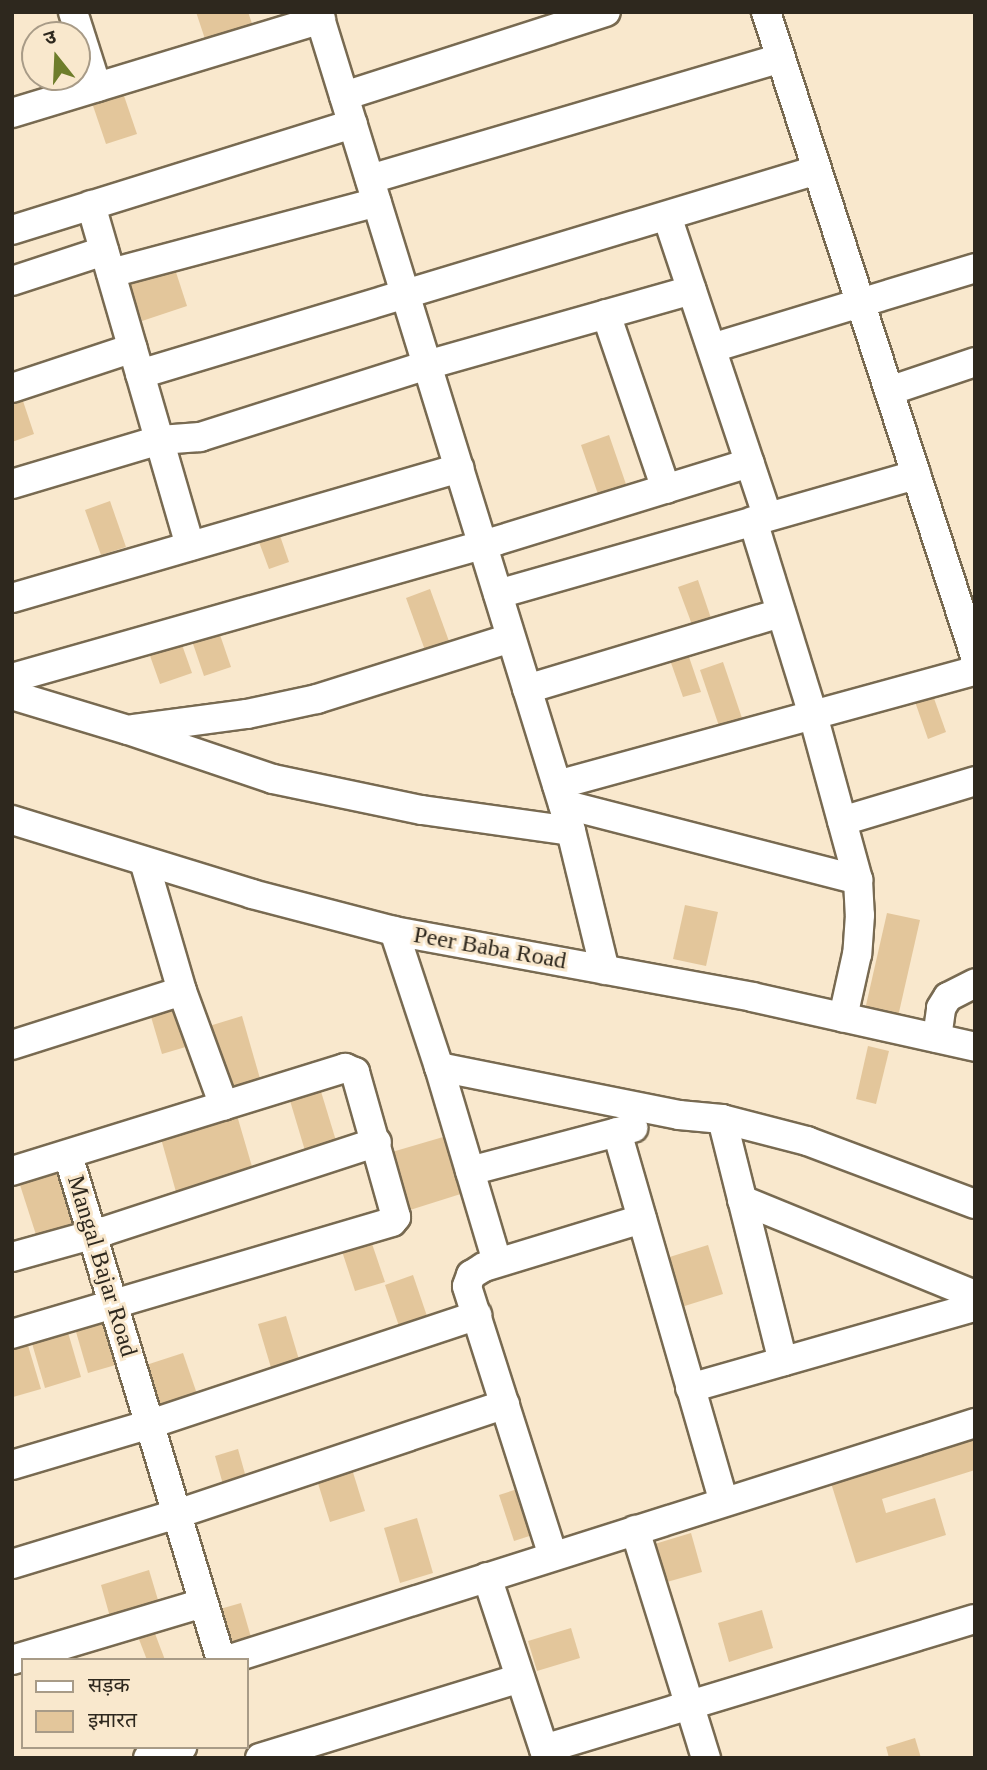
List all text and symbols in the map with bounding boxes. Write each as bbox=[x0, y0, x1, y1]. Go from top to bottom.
north arrow bbox=[21, 21, 91, 91]
text: उ bbox=[41, 26, 59, 49]
street label: Peer Baba Road bbox=[411, 920, 569, 976]
street label: Mangal Bajar Road bbox=[61, 1172, 143, 1360]
legend bbox=[21, 1658, 248, 1749]
text: सड़क bbox=[88, 1673, 130, 1697]
text: इमारत bbox=[88, 1708, 137, 1732]

